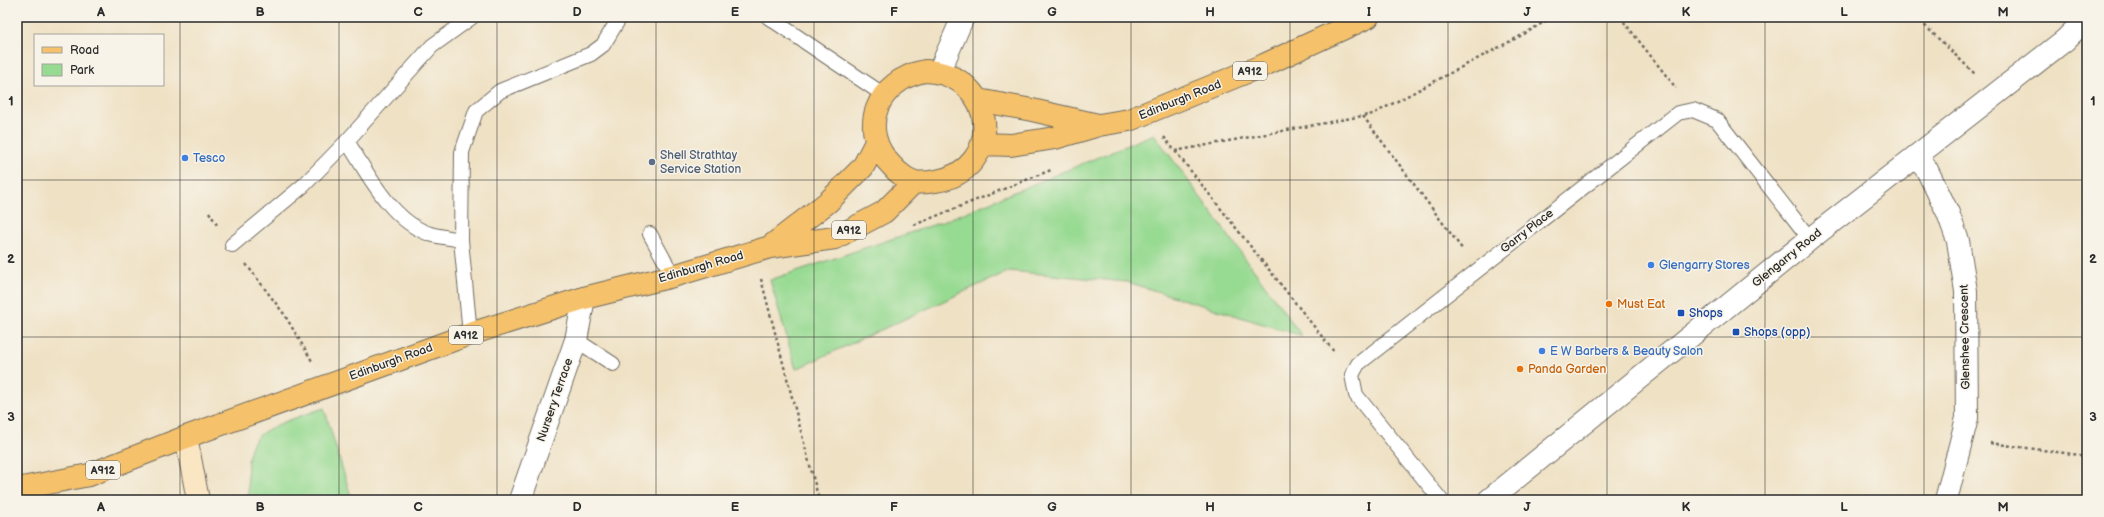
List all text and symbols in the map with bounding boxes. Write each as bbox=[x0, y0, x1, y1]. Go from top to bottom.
text: A bbox=[96, 4, 105, 20]
text: B bbox=[255, 4, 265, 20]
text: C bbox=[413, 4, 423, 20]
text: D bbox=[572, 4, 582, 20]
text: E bbox=[731, 4, 740, 20]
text: F bbox=[890, 4, 898, 20]
text: G bbox=[1047, 4, 1057, 20]
text: H bbox=[1205, 4, 1215, 20]
text: I bbox=[1367, 4, 1371, 20]
text: J bbox=[1523, 4, 1531, 20]
text: K bbox=[1682, 4, 1691, 20]
text: L bbox=[1840, 4, 1848, 20]
text: M bbox=[1997, 4, 2009, 20]
legend bbox=[34, 34, 164, 86]
text: Road bbox=[70, 43, 99, 58]
road number: A912 bbox=[1233, 62, 1267, 80]
text: Park bbox=[70, 63, 94, 78]
street label: Edinburgh Road bbox=[1137, 77, 1224, 123]
text: 1 bbox=[8, 93, 14, 109]
text: 1 bbox=[2090, 93, 2096, 109]
place label: Shell Strathtay Service Station bbox=[660, 148, 741, 177]
place label: Tesco bbox=[193, 151, 225, 166]
marker: Tesco bbox=[180, 153, 190, 163]
marker: Shell Strathtay Service Station bbox=[647, 157, 657, 167]
street label: Garry Place bbox=[1497, 206, 1557, 256]
road number: A912 bbox=[832, 221, 866, 239]
street label: Glengarry Road bbox=[1749, 225, 1825, 291]
street label: Edinburgh Road bbox=[657, 248, 745, 286]
text: 2 bbox=[7, 251, 15, 267]
text: 2 bbox=[2089, 251, 2097, 267]
place label: Glengarry Stores bbox=[1659, 258, 1750, 273]
marker: Glengarry Stores bbox=[1646, 260, 1656, 270]
street label: Glenshee Crescent bbox=[1957, 284, 1973, 390]
place label: Must Eat bbox=[1617, 297, 1666, 312]
marker: Must Eat bbox=[1604, 299, 1614, 309]
place label: Shops bbox=[1689, 306, 1723, 321]
marker: Shops bbox=[1676, 308, 1686, 318]
place label: Shops (opp) bbox=[1744, 325, 1810, 340]
road number: A912 bbox=[449, 326, 483, 344]
marker: Shops (opp) bbox=[1731, 327, 1741, 337]
street label: Edinburgh Road bbox=[347, 340, 435, 384]
place label: E W Barbers & Beauty Salon bbox=[1550, 344, 1703, 359]
marker: E W Barbers & Beauty Salon bbox=[1537, 346, 1547, 356]
street label: Nursery Terrace bbox=[534, 356, 576, 444]
place label: Panda Garden bbox=[1528, 362, 1606, 377]
marker: Panda Garden bbox=[1515, 364, 1525, 374]
text: 3 bbox=[7, 409, 15, 425]
text: 3 bbox=[2089, 409, 2097, 425]
road number: A912 bbox=[86, 461, 120, 479]
text: A bbox=[96, 499, 105, 515]
text: B bbox=[255, 499, 265, 515]
text: C bbox=[413, 499, 423, 515]
text: D bbox=[572, 499, 582, 515]
text: E bbox=[731, 499, 740, 515]
text: F bbox=[890, 499, 898, 515]
text: G bbox=[1047, 499, 1057, 515]
text: H bbox=[1205, 499, 1215, 515]
text: I bbox=[1367, 499, 1371, 515]
text: J bbox=[1523, 499, 1531, 515]
text: K bbox=[1682, 499, 1691, 515]
text: L bbox=[1840, 499, 1848, 515]
text: M bbox=[1997, 499, 2009, 515]

